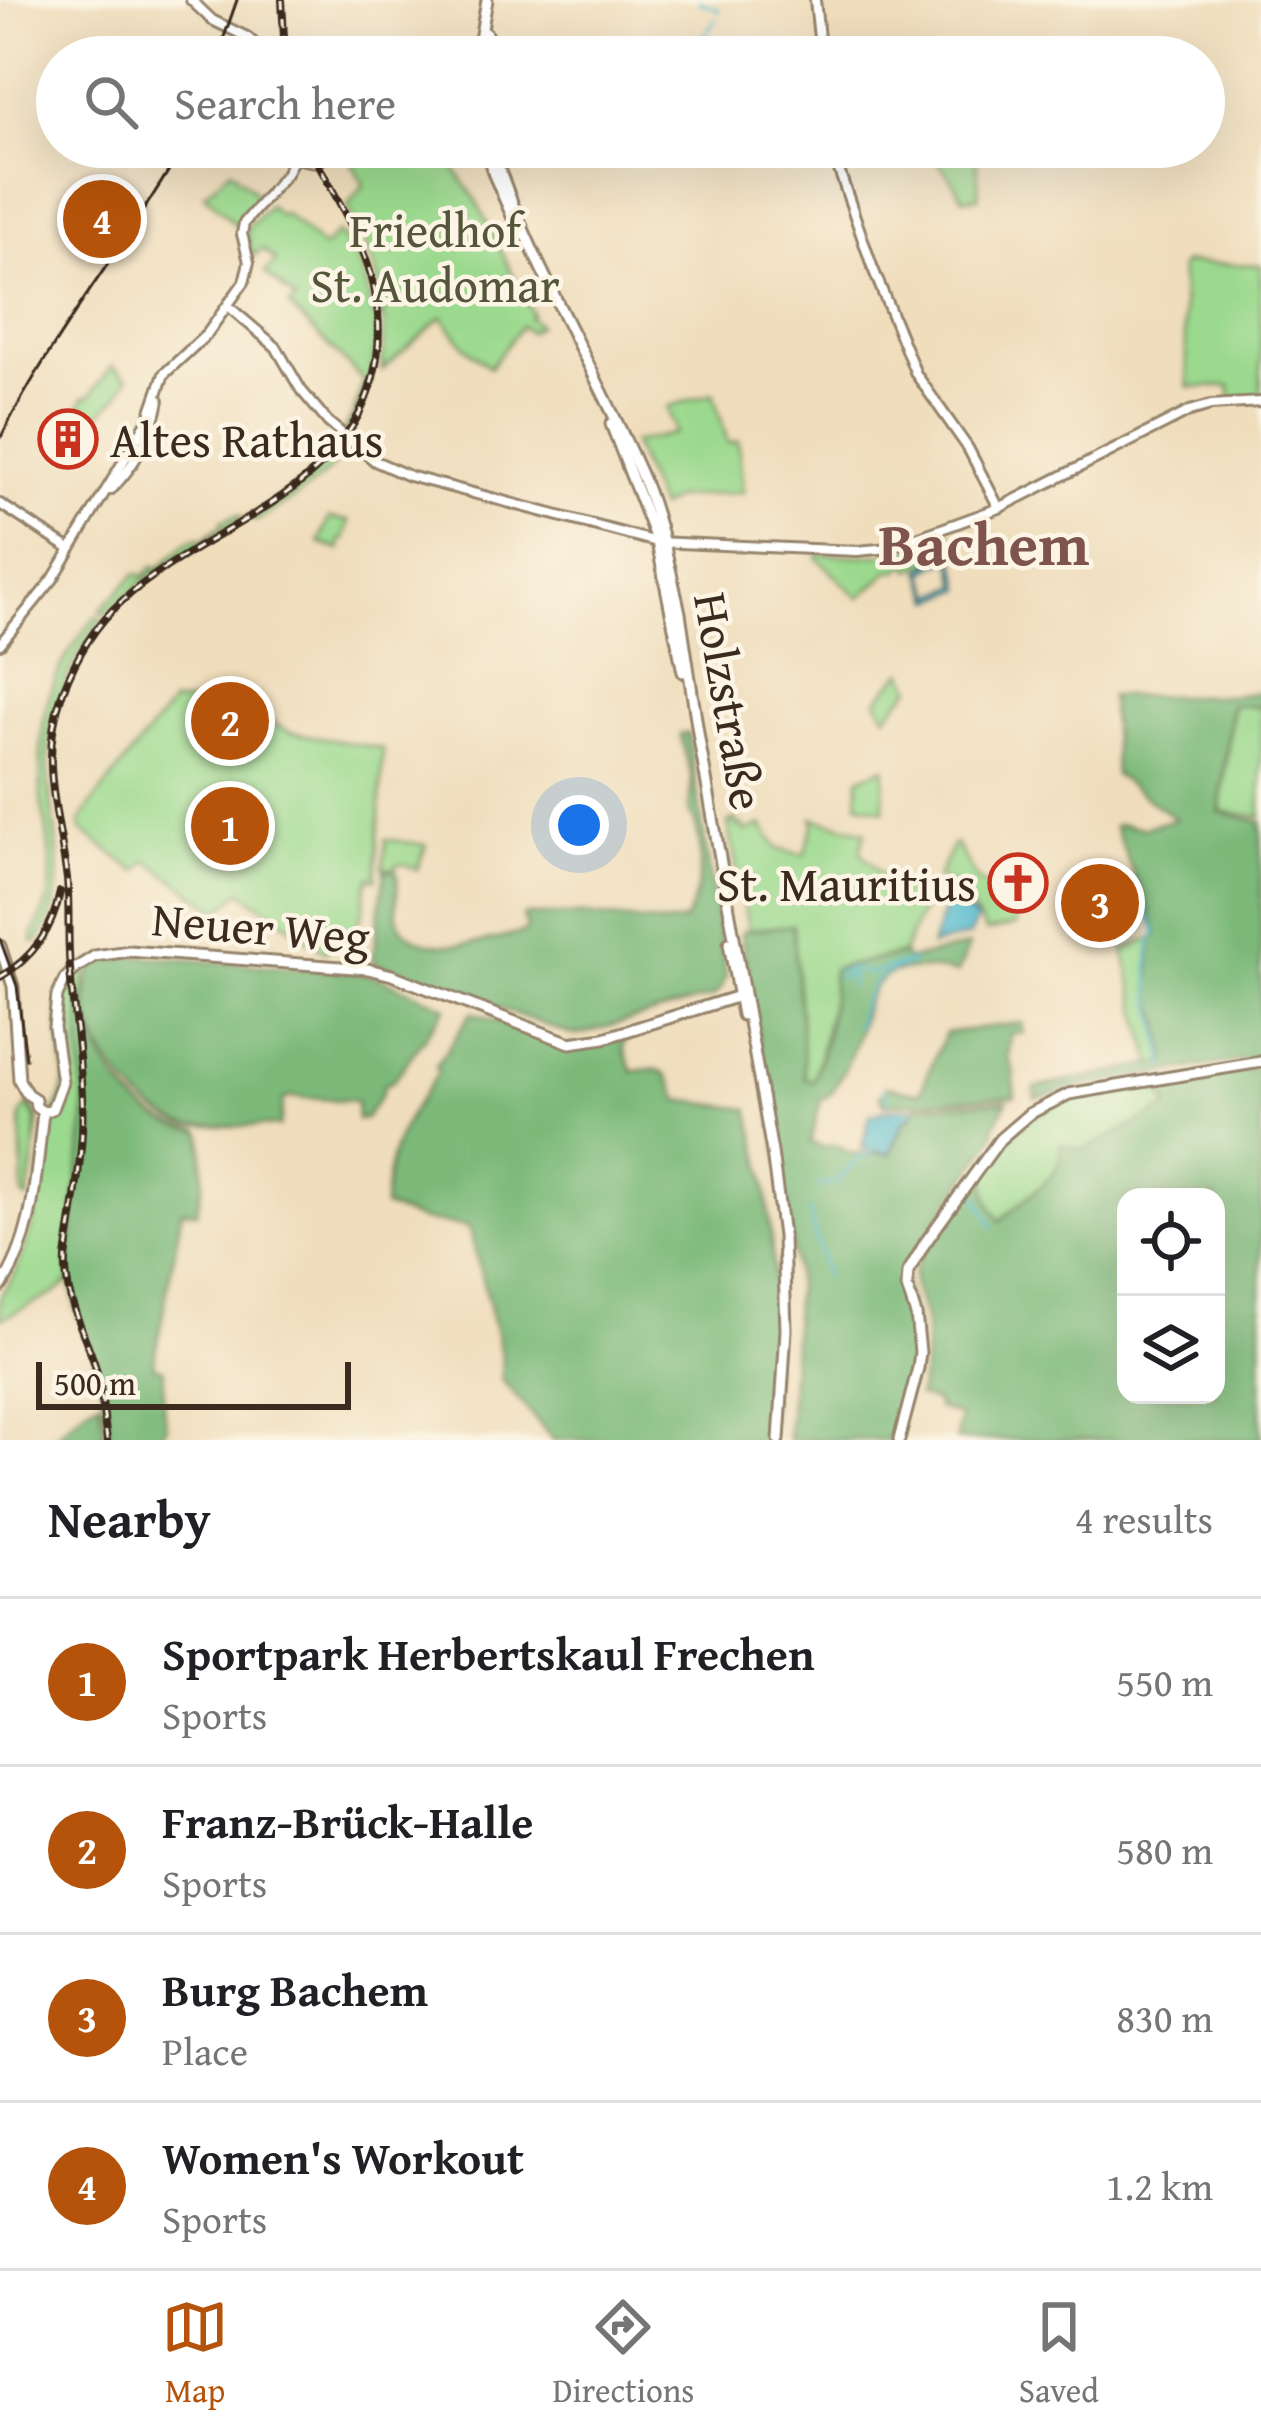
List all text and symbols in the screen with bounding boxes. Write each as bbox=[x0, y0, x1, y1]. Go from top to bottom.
search box bbox=[36, 36, 1225, 168]
icon: search bbox=[78, 69, 144, 135]
text: Search here bbox=[174, 70, 396, 135]
pin: 4 bbox=[63, 174, 141, 264]
park label: Friedhof St. Audomar bbox=[310, 194, 560, 320]
place label: Altes Rathaus bbox=[110, 404, 384, 475]
building icon: Altes Rathaus bbox=[37, 408, 99, 470]
district label: Bachem bbox=[879, 499, 1089, 587]
street label: Holzstraße bbox=[676, 587, 784, 815]
pin: 2 bbox=[191, 676, 269, 766]
pin: 1 bbox=[191, 781, 269, 871]
your location bbox=[549, 795, 609, 855]
place label: St. Mauritius bbox=[717, 848, 976, 919]
church icon: St. Mauritius bbox=[987, 852, 1049, 914]
pin: 3 bbox=[1061, 858, 1139, 948]
street label: Neuer Weg bbox=[149, 882, 373, 972]
map controls bbox=[1117, 1188, 1225, 1404]
button: locate bbox=[1117, 1188, 1225, 1296]
button: layers bbox=[1117, 1296, 1225, 1404]
scale bar bbox=[36, 1356, 351, 1409]
text: 500 m bbox=[54, 1359, 136, 1407]
text: Nearby bbox=[48, 1481, 211, 1556]
text: 4 results bbox=[1075, 1490, 1213, 1547]
text: Sportpark Herbertskaul Frechen bbox=[162, 1621, 814, 1686]
text: 1 bbox=[77, 1653, 97, 1710]
text: 550 m bbox=[1116, 1653, 1213, 1710]
text: Sports bbox=[162, 1686, 267, 1743]
text: Franz-Brück-Halle bbox=[162, 1789, 533, 1854]
text: 2 bbox=[77, 1821, 97, 1878]
text: 580 m bbox=[1116, 1821, 1213, 1878]
text: Sports bbox=[162, 1854, 267, 1911]
text: Burg Bachem bbox=[162, 1957, 428, 2022]
text: 3 bbox=[77, 1989, 97, 2046]
text: 830 m bbox=[1116, 1989, 1213, 2046]
text: Place bbox=[162, 2022, 248, 2079]
text: Women's Workout bbox=[162, 2125, 524, 2190]
text: 4 bbox=[77, 2157, 97, 2214]
text: 1.2 km bbox=[1106, 2157, 1213, 2214]
text: Sports bbox=[162, 2190, 267, 2247]
tab: Map bbox=[162, 2294, 228, 2414]
tab: Directions bbox=[553, 2294, 694, 2414]
tab: Saved bbox=[1019, 2294, 1099, 2414]

